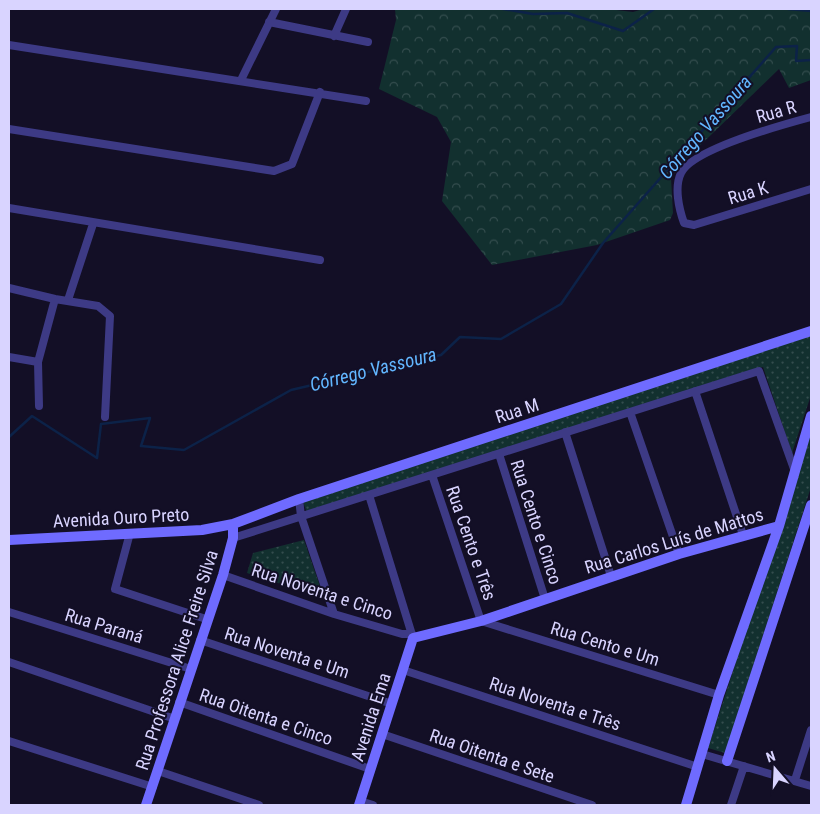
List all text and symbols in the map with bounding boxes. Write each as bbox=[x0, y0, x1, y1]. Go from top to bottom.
water label: Córrego Vassoura bbox=[654, 71, 757, 184]
street label: Rua R bbox=[753, 96, 799, 127]
street label: Rua K bbox=[725, 176, 771, 209]
water label: Córrego Vassoura bbox=[307, 343, 439, 396]
street label: Rua M bbox=[492, 394, 541, 427]
street label: Rua Cento e Cinco bbox=[506, 457, 566, 587]
street label: Rua Cento e Três bbox=[442, 483, 501, 603]
street label: Avenida Ouro Preto bbox=[52, 503, 190, 532]
street label: Rua Carlos Luís de Mattos bbox=[582, 503, 766, 578]
street label: Rua Professora Alice Freire Silva bbox=[131, 547, 222, 773]
street label: Rua Noventa e Cinco bbox=[249, 559, 395, 624]
street label: Rua Paraná bbox=[63, 604, 146, 647]
street label: Rua Cento e Um bbox=[548, 617, 662, 670]
street label: Rua Noventa e Um bbox=[222, 622, 352, 683]
street label: Avenida Ema bbox=[346, 670, 395, 764]
street label: Rua Noventa e Três bbox=[487, 672, 623, 735]
street label: Rua Oitenta e Cinco bbox=[197, 684, 336, 749]
street label: Rua Oitenta e Sete bbox=[427, 724, 557, 787]
north arrow bbox=[750, 744, 800, 794]
text: N bbox=[764, 748, 777, 766]

